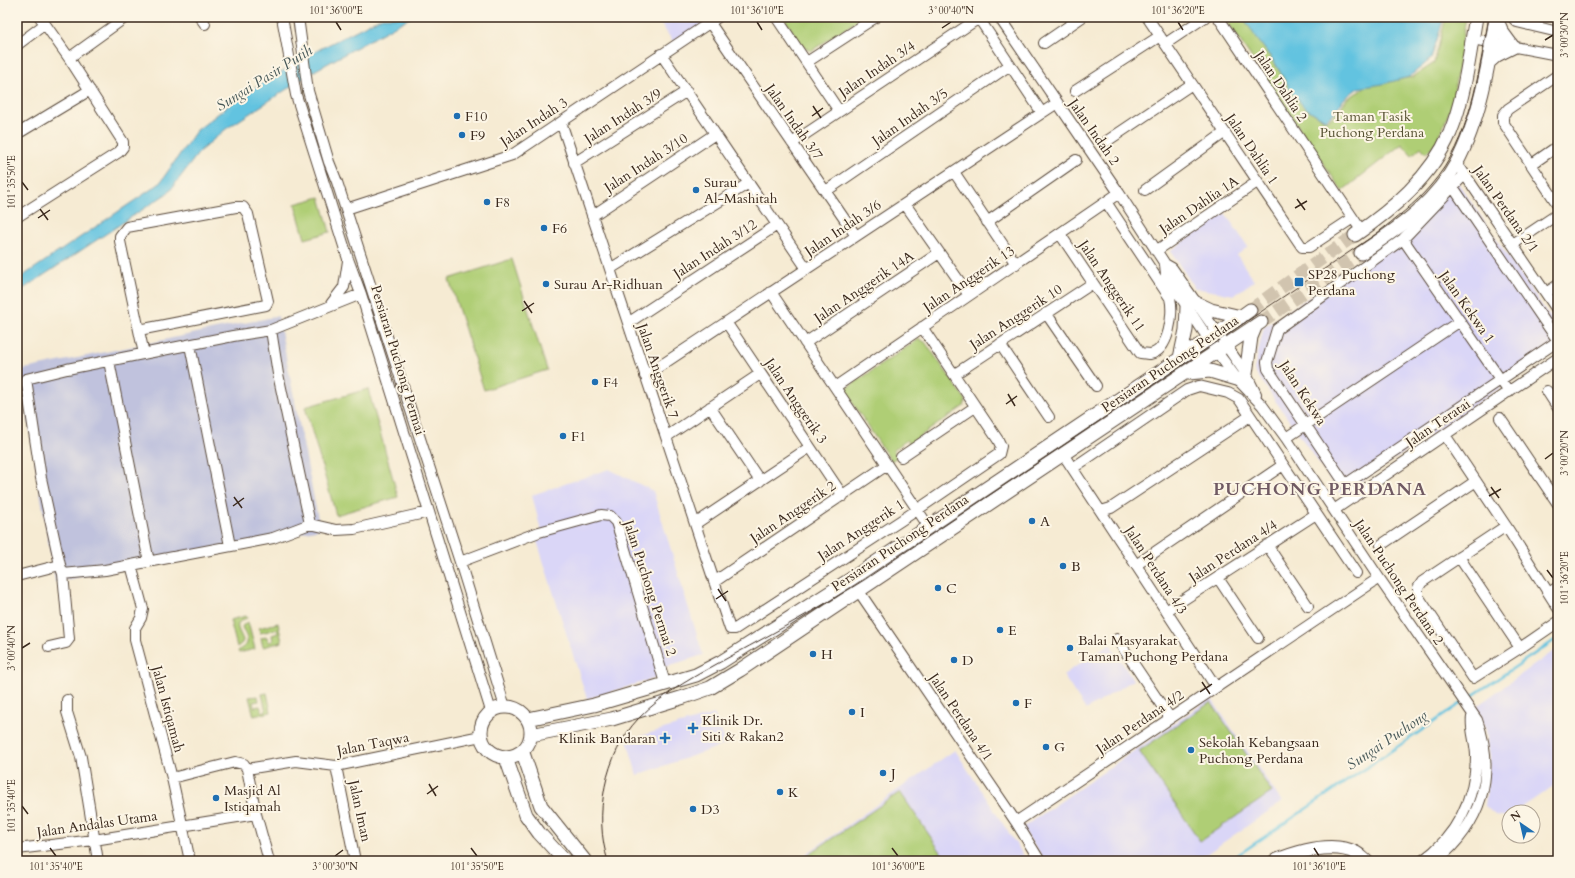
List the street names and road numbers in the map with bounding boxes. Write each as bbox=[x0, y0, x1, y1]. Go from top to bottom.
street label: Jalan Indah 3/4 bbox=[833, 36, 919, 103]
street label: Jalan Dahlia 2 bbox=[1249, 45, 1312, 125]
street label: Jalan Indah 3/7 bbox=[760, 79, 827, 164]
street label: Jalan Indah 3/9 bbox=[579, 84, 665, 149]
street label: Jalan Indah 3/5 bbox=[867, 84, 952, 151]
street label: Jalan Indah 3 bbox=[495, 93, 571, 152]
street label: Jalan Indah 2 bbox=[1063, 93, 1124, 169]
street label: Jalan Dahlia 1 bbox=[1220, 108, 1283, 188]
street label: Jalan Indah 3/10 bbox=[599, 129, 691, 198]
street label: Jalan Perdana 2/1 bbox=[1468, 160, 1543, 256]
street label: Jalan Dahlia 1A bbox=[1154, 171, 1242, 240]
street label: Jalan Indah 3/6 bbox=[799, 195, 885, 262]
street label: Jalan Indah 3/12 bbox=[668, 215, 760, 284]
street label: Jalan Anggerik 11 bbox=[1073, 235, 1150, 336]
street label: Jalan Anggerik 13 bbox=[918, 241, 1019, 318]
street label: Jalan Anggerik 14A bbox=[809, 246, 918, 329]
street label: Jalan Kekwa 1 bbox=[1434, 265, 1499, 347]
street label: Jalan Anggerik 10 bbox=[964, 280, 1066, 355]
street label: Persiaran Puchong Permai bbox=[366, 283, 430, 437]
street label: Persiaran Puchong Perdana bbox=[1098, 311, 1242, 417]
street label: Jalan Anggerik 7 bbox=[632, 319, 683, 421]
street label: Jalan Anggerik 3 bbox=[759, 353, 832, 448]
street label: Jalan Kekwa bbox=[1274, 355, 1331, 429]
street label: Jalan Teratai bbox=[1400, 394, 1474, 453]
street label: Jalan Anggerik 2 bbox=[745, 476, 840, 549]
street label: Persiaran Puchong Perdana bbox=[828, 490, 972, 596]
street label: Jalan Anggerik 1 bbox=[812, 495, 908, 566]
street label: Jalan Puchong Perdana 2 bbox=[1349, 514, 1448, 648]
street label: Jalan Perdana 4/4 bbox=[1183, 515, 1281, 588]
street label: Jalan Puchong Permai 2 bbox=[618, 516, 681, 658]
street label: Jalan Perdana 4/3 bbox=[1119, 520, 1192, 618]
street label: Jalan Istiqamah bbox=[147, 662, 189, 755]
street label: Jalan Perdana 4/1 bbox=[923, 668, 997, 765]
street label: Jalan Perdana 4/2 bbox=[1091, 686, 1188, 760]
street label: Jalan Taqwa bbox=[333, 728, 411, 761]
street label: Jalan Iman bbox=[344, 776, 376, 844]
street label: Jalan Andalas Utama bbox=[34, 806, 158, 842]

